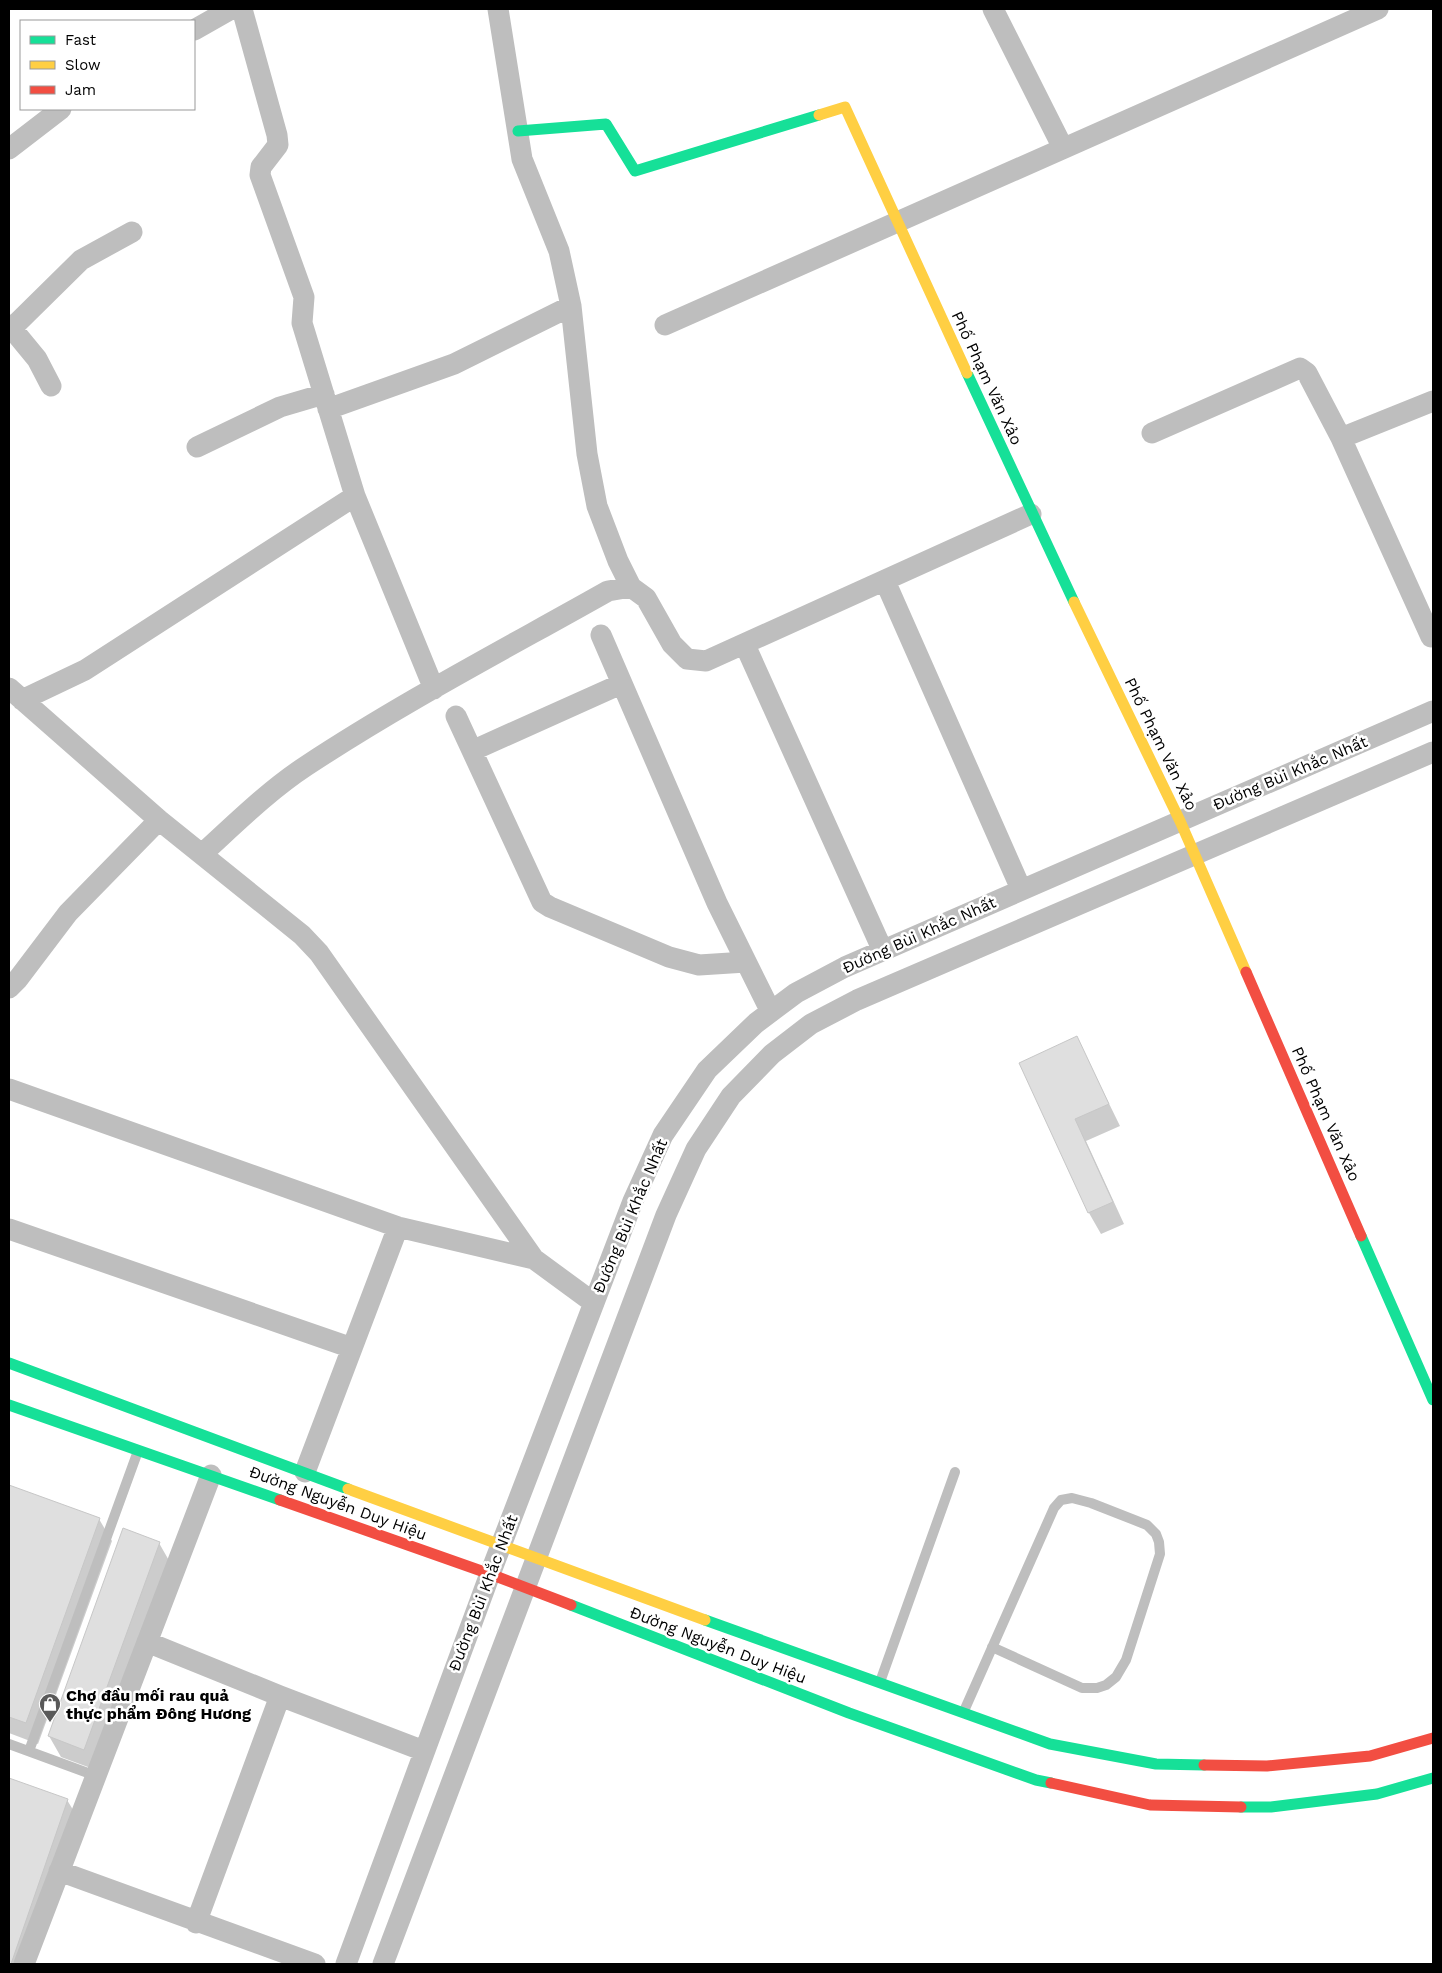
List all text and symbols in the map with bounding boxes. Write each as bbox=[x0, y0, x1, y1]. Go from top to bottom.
legend bbox=[20, 20, 195, 110]
text: Fast bbox=[65, 31, 97, 49]
text: Slow bbox=[65, 56, 101, 74]
text: Jam bbox=[65, 81, 96, 99]
street label: Phố Phạm Văn Xảo bbox=[948, 308, 1026, 448]
street label: Phố Phạm Văn Xảo bbox=[1121, 674, 1201, 814]
street label: Đường Bùi Khắc Nhất bbox=[1210, 732, 1370, 814]
street label: Đường Bùi Khắc Nhất bbox=[839, 892, 999, 977]
street label: Phố Phạm Văn Xảo bbox=[1288, 1044, 1364, 1184]
street label: Đường Bùi Khắc Nhất bbox=[589, 1136, 671, 1296]
street label: Đường Nguyễn Duy Hiệu bbox=[247, 1462, 429, 1544]
street label: Đường Bùi Khắc Nhất bbox=[444, 1512, 522, 1674]
street label: Đường Nguyễn Duy Hiệu bbox=[627, 1602, 809, 1688]
place label: Chợ đầu mối rau quả thực phẩm Đông Hương bbox=[66, 1686, 251, 1723]
shop icon: Chợ đầu mối rau quả thực phẩm Đông Hương bbox=[38, 1692, 62, 1723]

